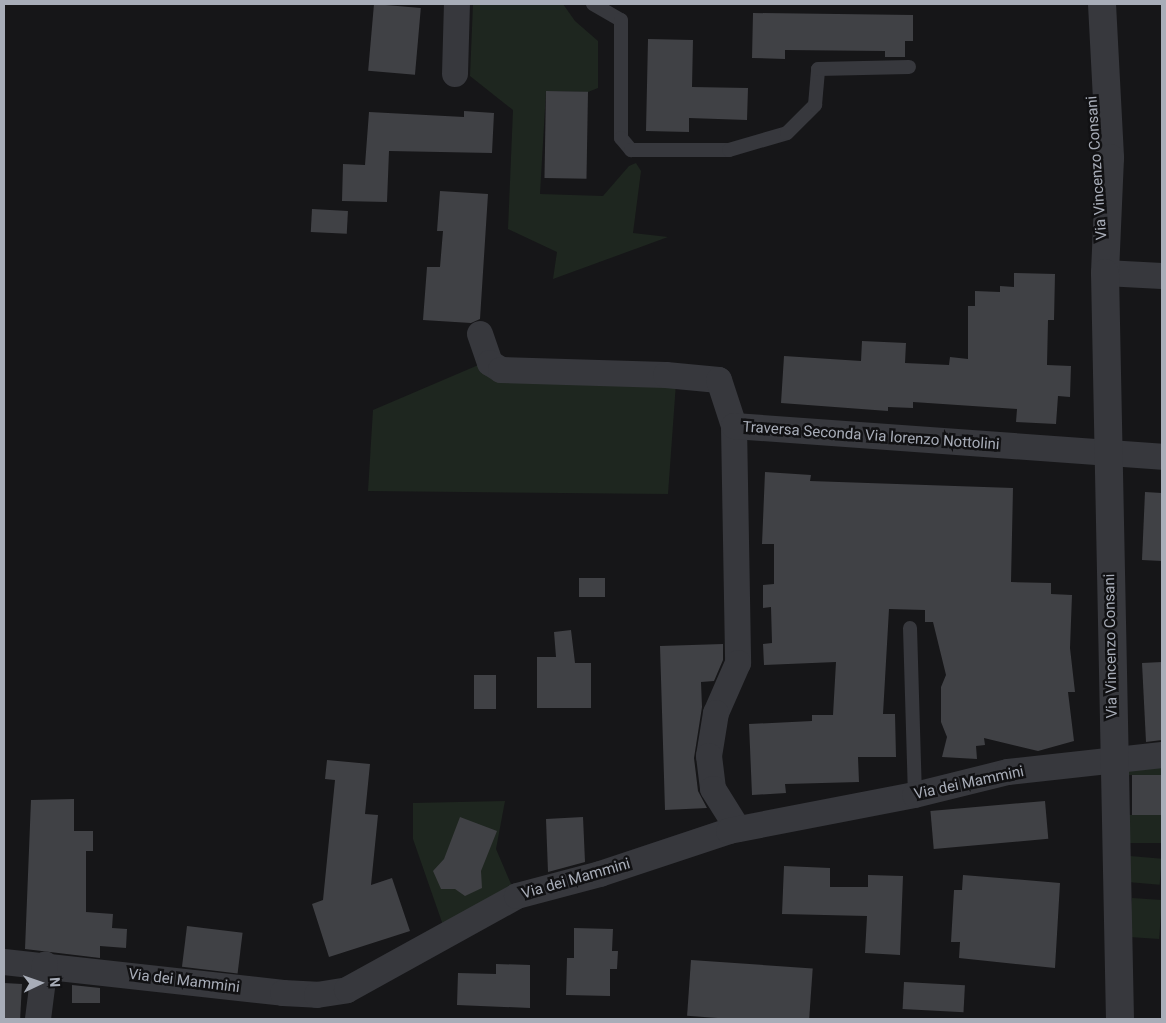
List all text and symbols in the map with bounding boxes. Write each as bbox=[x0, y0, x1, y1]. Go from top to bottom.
street label: Via Vincenzo Consani bbox=[1083, 95, 1111, 241]
street label: Traversa Seconda Via lorenzo Nottolini bbox=[742, 418, 1000, 454]
street label: Via Vincenzo Consani bbox=[1101, 574, 1121, 718]
street label: Via dei Mammini bbox=[912, 763, 1026, 803]
street label: Via dei Mammini bbox=[520, 855, 632, 903]
north arrow bbox=[15, 958, 65, 1008]
street label: Via dei Mammini bbox=[127, 965, 241, 997]
text: N bbox=[47, 977, 63, 988]

